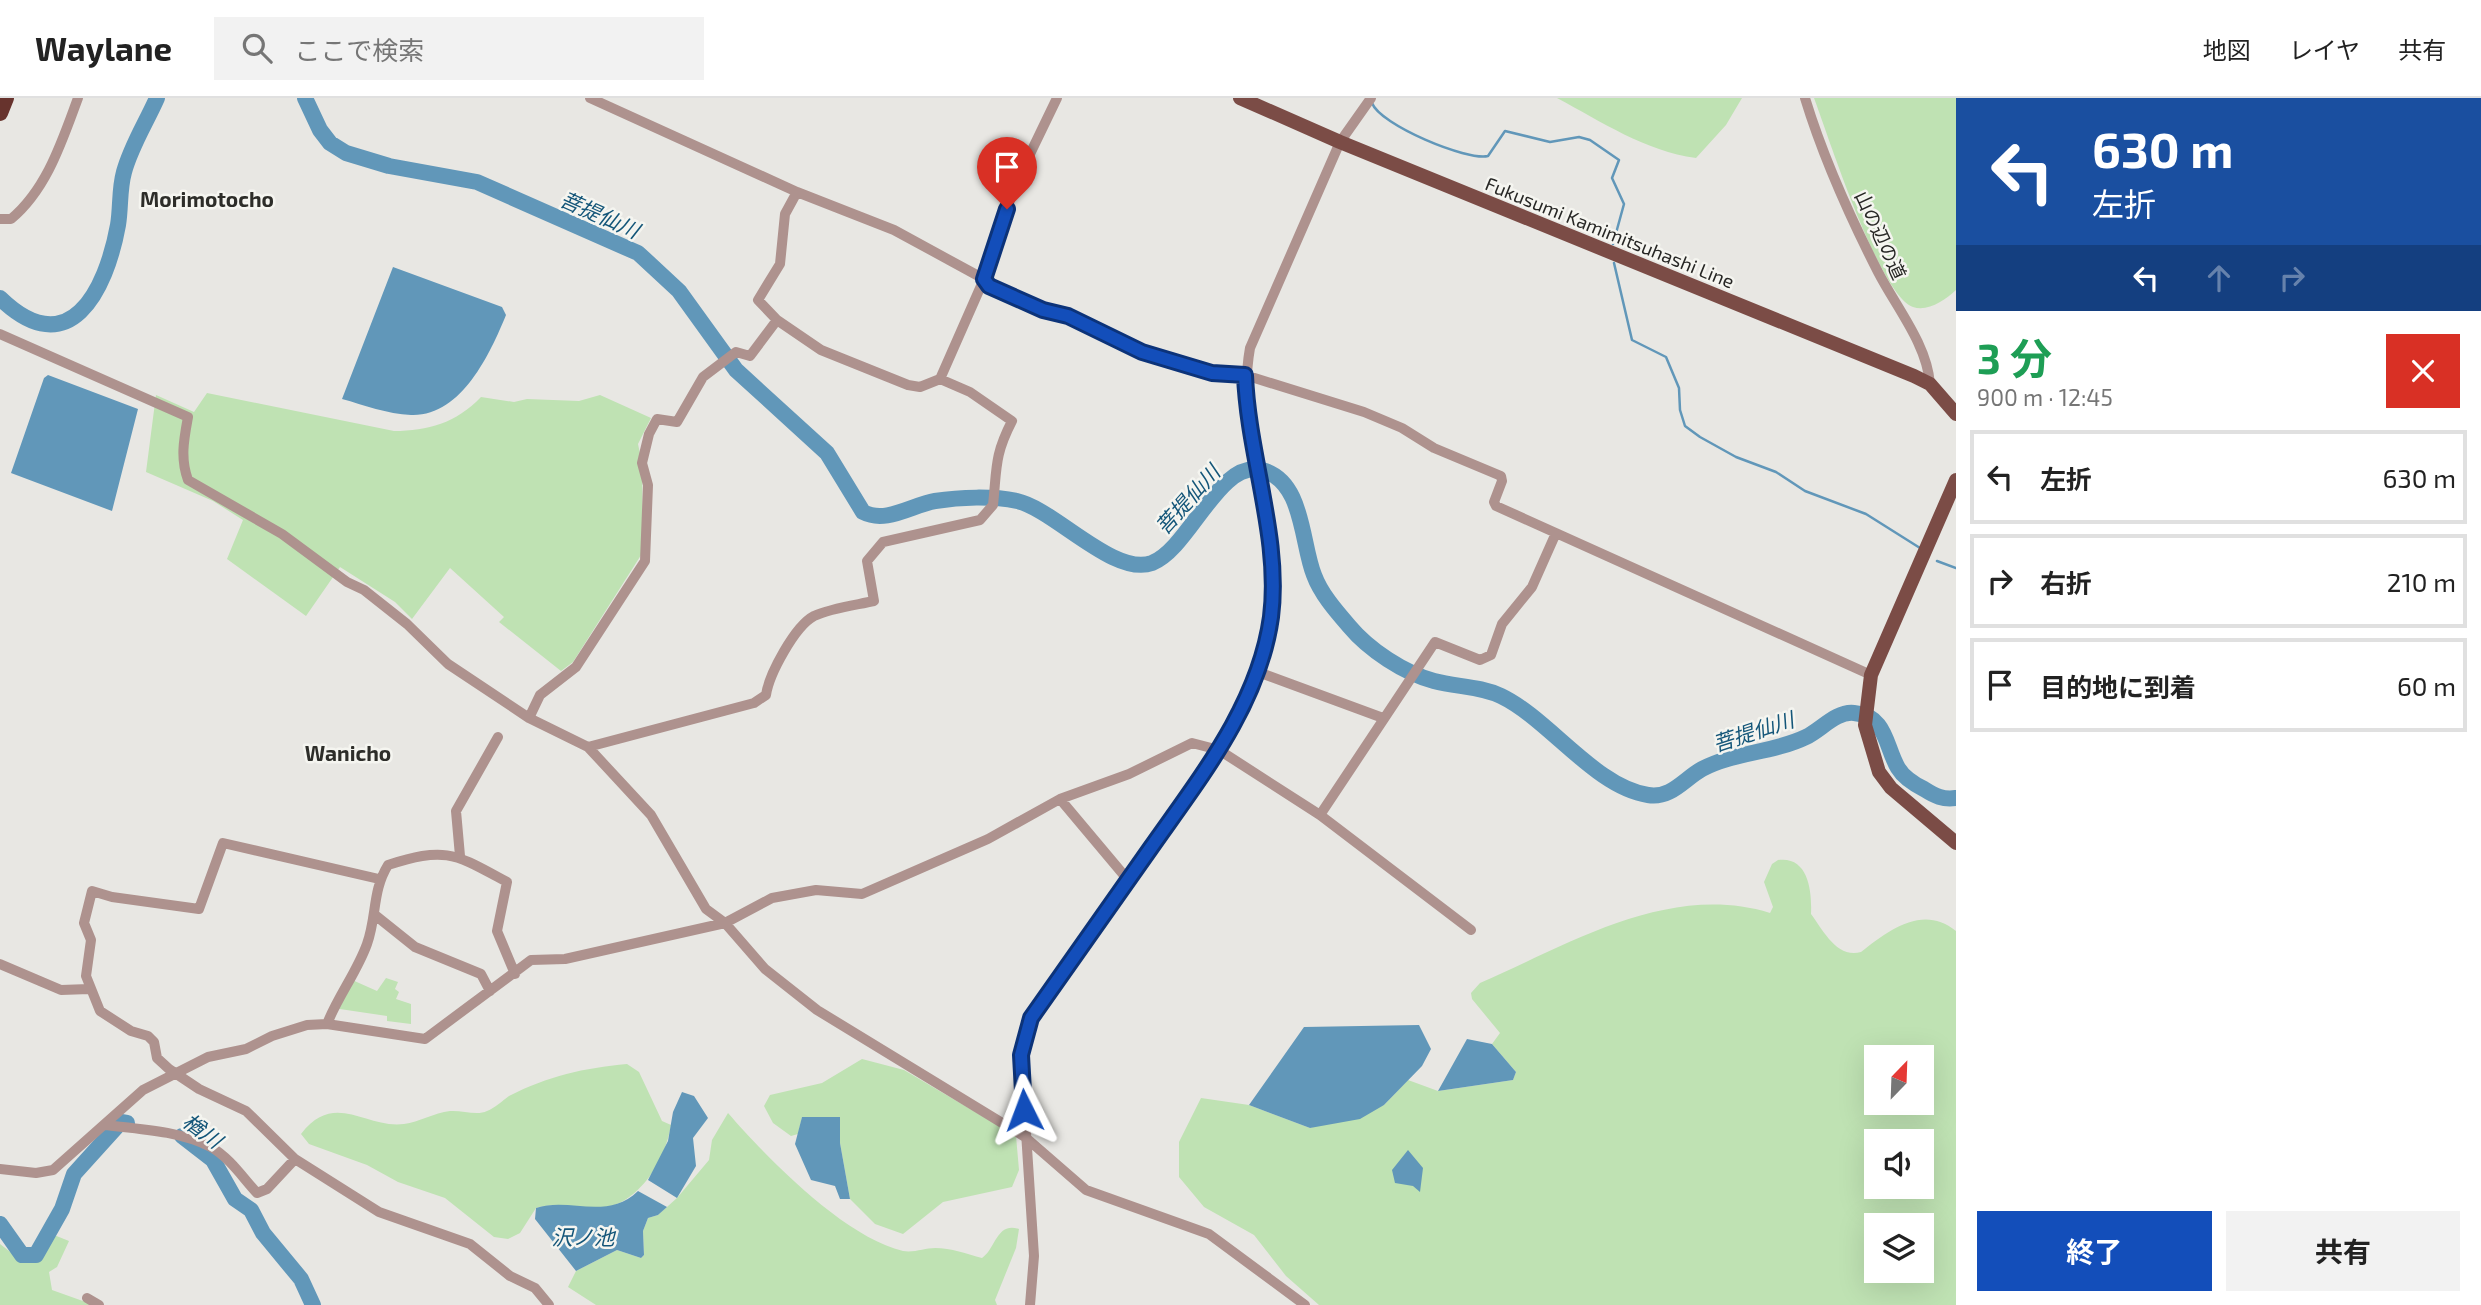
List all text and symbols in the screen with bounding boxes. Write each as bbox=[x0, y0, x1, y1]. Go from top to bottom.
search box bbox=[214, 17, 704, 80]
text: Waylane bbox=[35, 28, 172, 68]
icon: search bbox=[238, 29, 276, 67]
text: ここで検索 bbox=[294, 34, 424, 65]
text: 地図 bbox=[2203, 35, 2251, 64]
text: レイヤ bbox=[2289, 35, 2360, 64]
text: 共有 bbox=[2398, 35, 2446, 64]
text: 630 m bbox=[2092, 119, 2233, 178]
icon: left bbox=[1977, 126, 2068, 217]
pin bbox=[977, 137, 1037, 209]
icon: arrive bbox=[988, 148, 1026, 186]
street label: Fukusumi Kamimitsuhashi Line bbox=[1482, 171, 1738, 293]
text: 左折 bbox=[2092, 184, 2156, 222]
water label: 菩提仙川 bbox=[557, 185, 645, 243]
district label: Morimotocho bbox=[140, 186, 274, 211]
street label: 山の辺の道 bbox=[1850, 187, 1912, 283]
icon: left bbox=[2127, 259, 2165, 297]
icon: ahead bbox=[2200, 259, 2238, 297]
icon: right bbox=[2273, 259, 2311, 297]
text: 3 分 bbox=[1977, 332, 2052, 382]
button: close bbox=[2386, 334, 2460, 408]
text: 900 m · 12:45 bbox=[1977, 383, 2113, 411]
water label: 菩提仙川 bbox=[1150, 458, 1226, 539]
icon: left bbox=[1981, 458, 2019, 496]
text: 630 m bbox=[2382, 462, 2456, 493]
text: 左折 bbox=[2040, 463, 2092, 494]
icon: right bbox=[1981, 562, 2019, 600]
text: 210 m bbox=[2387, 566, 2456, 597]
text: 右折 bbox=[2040, 567, 2092, 598]
icon: arrive bbox=[1981, 666, 2019, 704]
text: 60 m bbox=[2397, 670, 2456, 701]
text: 目的地に到着 bbox=[2040, 671, 2196, 702]
water label: 菩提仙川 bbox=[1709, 706, 1799, 756]
district label: Wanicho bbox=[305, 740, 391, 765]
north arrow bbox=[1864, 1045, 1934, 1115]
map controls bbox=[1864, 1045, 1934, 1283]
position arrow bbox=[987, 1073, 1061, 1147]
water label: 楢川 bbox=[179, 1108, 229, 1154]
button: sound bbox=[1864, 1129, 1934, 1199]
button: 終了 bbox=[1977, 1211, 2212, 1291]
button: 共有 bbox=[2226, 1211, 2460, 1291]
button: layers bbox=[1864, 1213, 1934, 1283]
water label: 沢ノ池 bbox=[552, 1224, 616, 1249]

